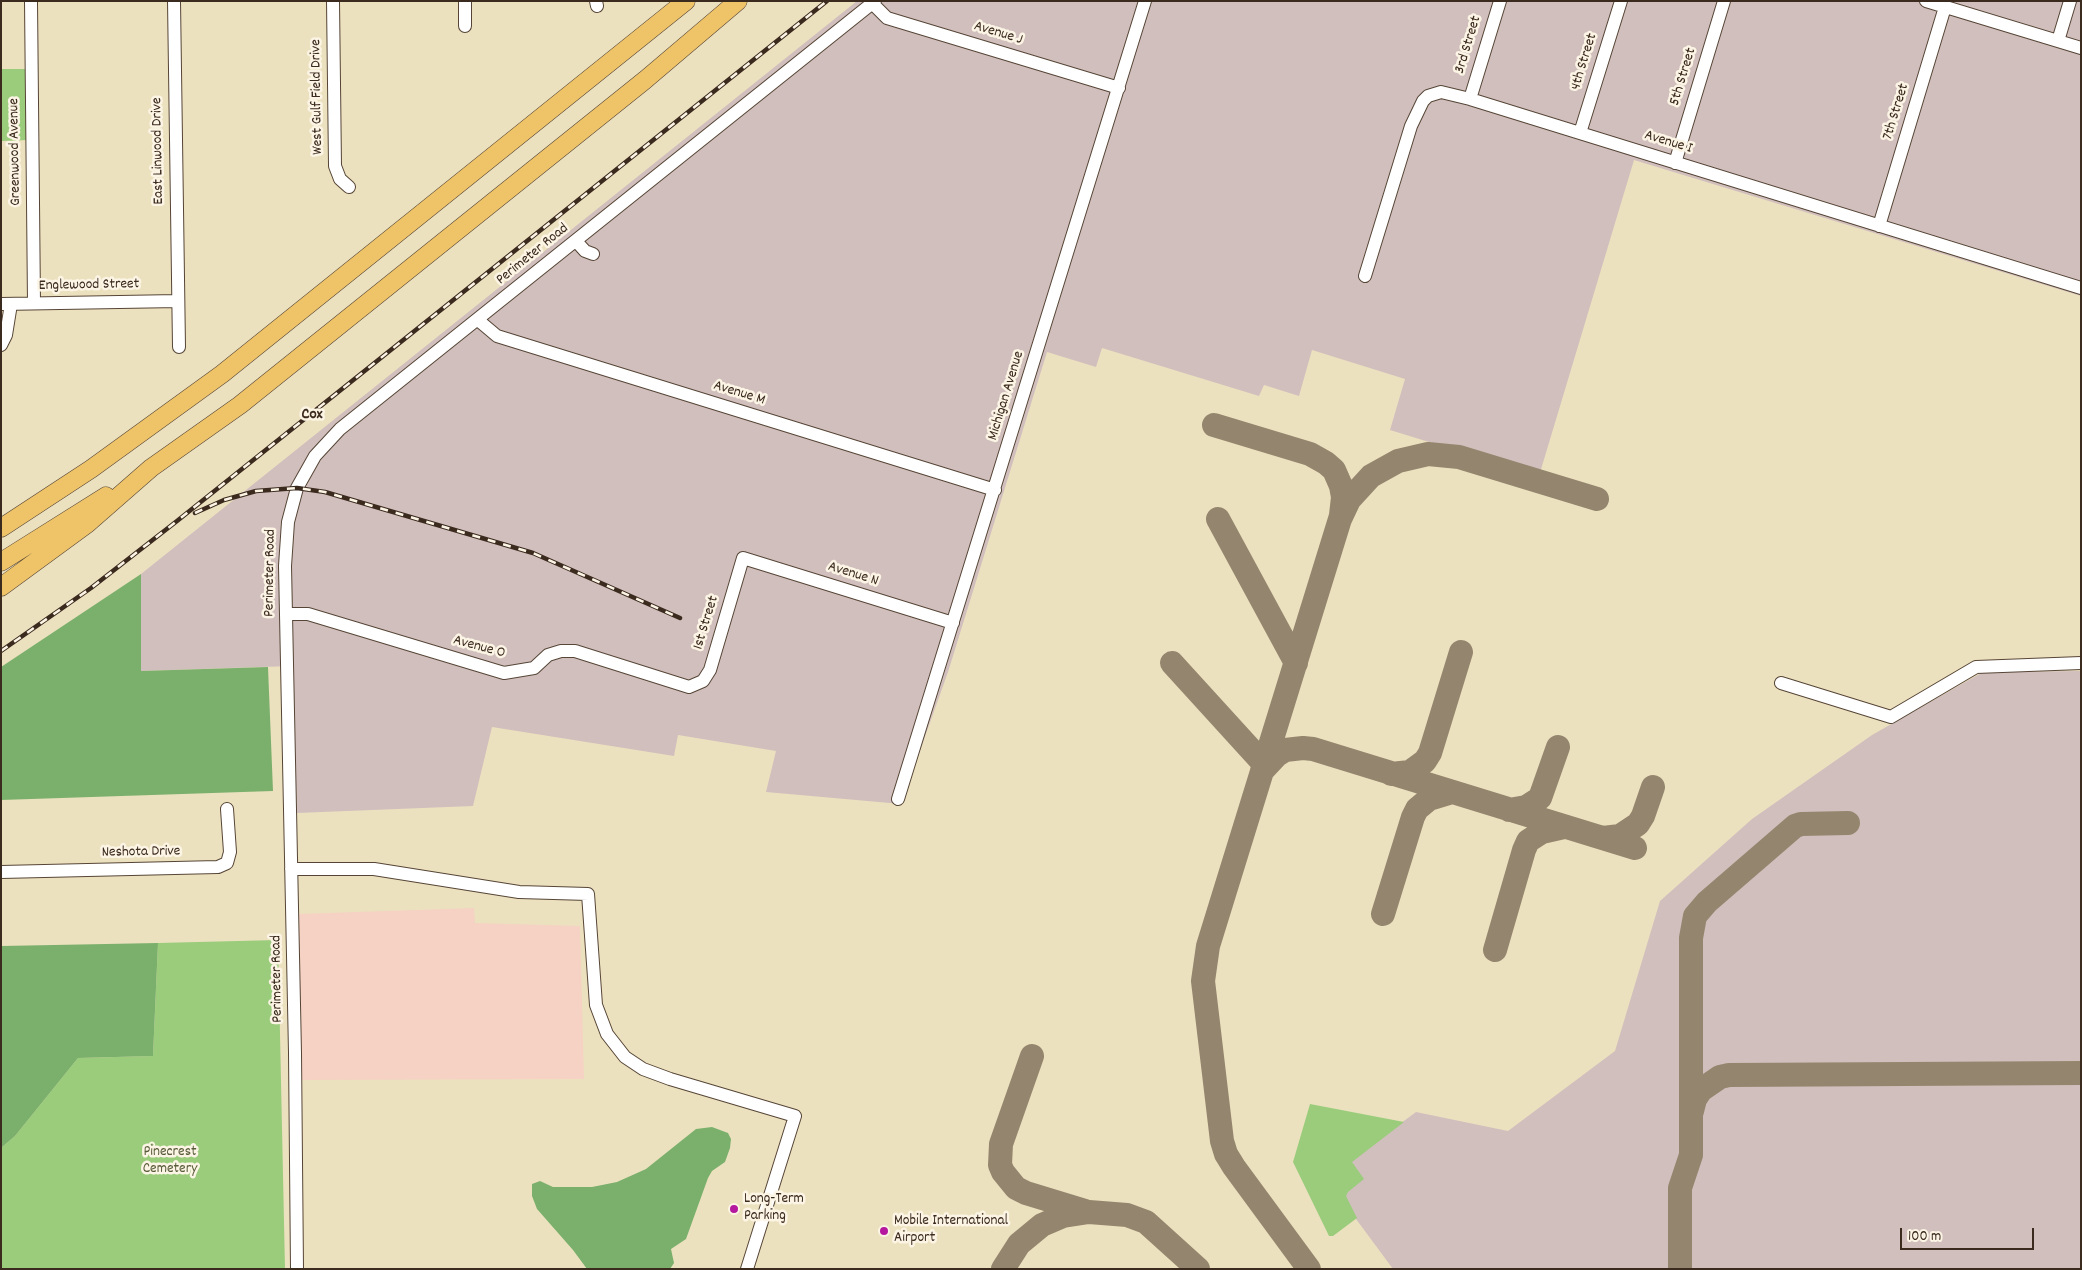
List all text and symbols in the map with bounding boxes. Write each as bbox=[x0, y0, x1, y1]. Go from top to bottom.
street label: 3rd Street bbox=[1452, 14, 1486, 76]
street label: Avenue J bbox=[971, 18, 1025, 50]
street label: 4th Street bbox=[1568, 31, 1602, 93]
street label: West Gulf Field Drive bbox=[308, 39, 328, 155]
street label: 5th Street bbox=[1667, 46, 1701, 108]
street label: 7th Street bbox=[1880, 82, 1914, 142]
street label: East Linwood Drive bbox=[149, 97, 169, 205]
street label: Greenwood Avenue bbox=[6, 98, 26, 206]
street label: Avenue I bbox=[1642, 127, 1694, 159]
street label: Perimeter Road bbox=[493, 220, 573, 290]
street label: Englewood Street bbox=[39, 276, 139, 296]
street label: Michigan Avenue bbox=[985, 349, 1029, 443]
street label: Avenue M bbox=[711, 378, 767, 410]
district label: Cox bbox=[302, 406, 322, 426]
street label: Perimeter Road bbox=[261, 529, 281, 617]
street label: Avenue N bbox=[826, 559, 880, 591]
street label: 1st Street bbox=[690, 594, 724, 652]
street label: Avenue O bbox=[451, 632, 507, 664]
street label: Neshota Drive bbox=[101, 843, 181, 863]
street label: Perimeter Road bbox=[268, 935, 288, 1023]
park label: Pinecrest Cemetery bbox=[143, 1144, 197, 1179]
place label: Long-Term Parking bbox=[744, 1191, 804, 1226]
marker: Long-Term Parking bbox=[728, 1203, 740, 1215]
place label: Mobile International Airport bbox=[894, 1213, 1008, 1248]
scale bar bbox=[1902, 1218, 2036, 1250]
marker: Mobile International Airport bbox=[878, 1225, 890, 1237]
text: 100 m bbox=[1908, 1226, 1941, 1248]

